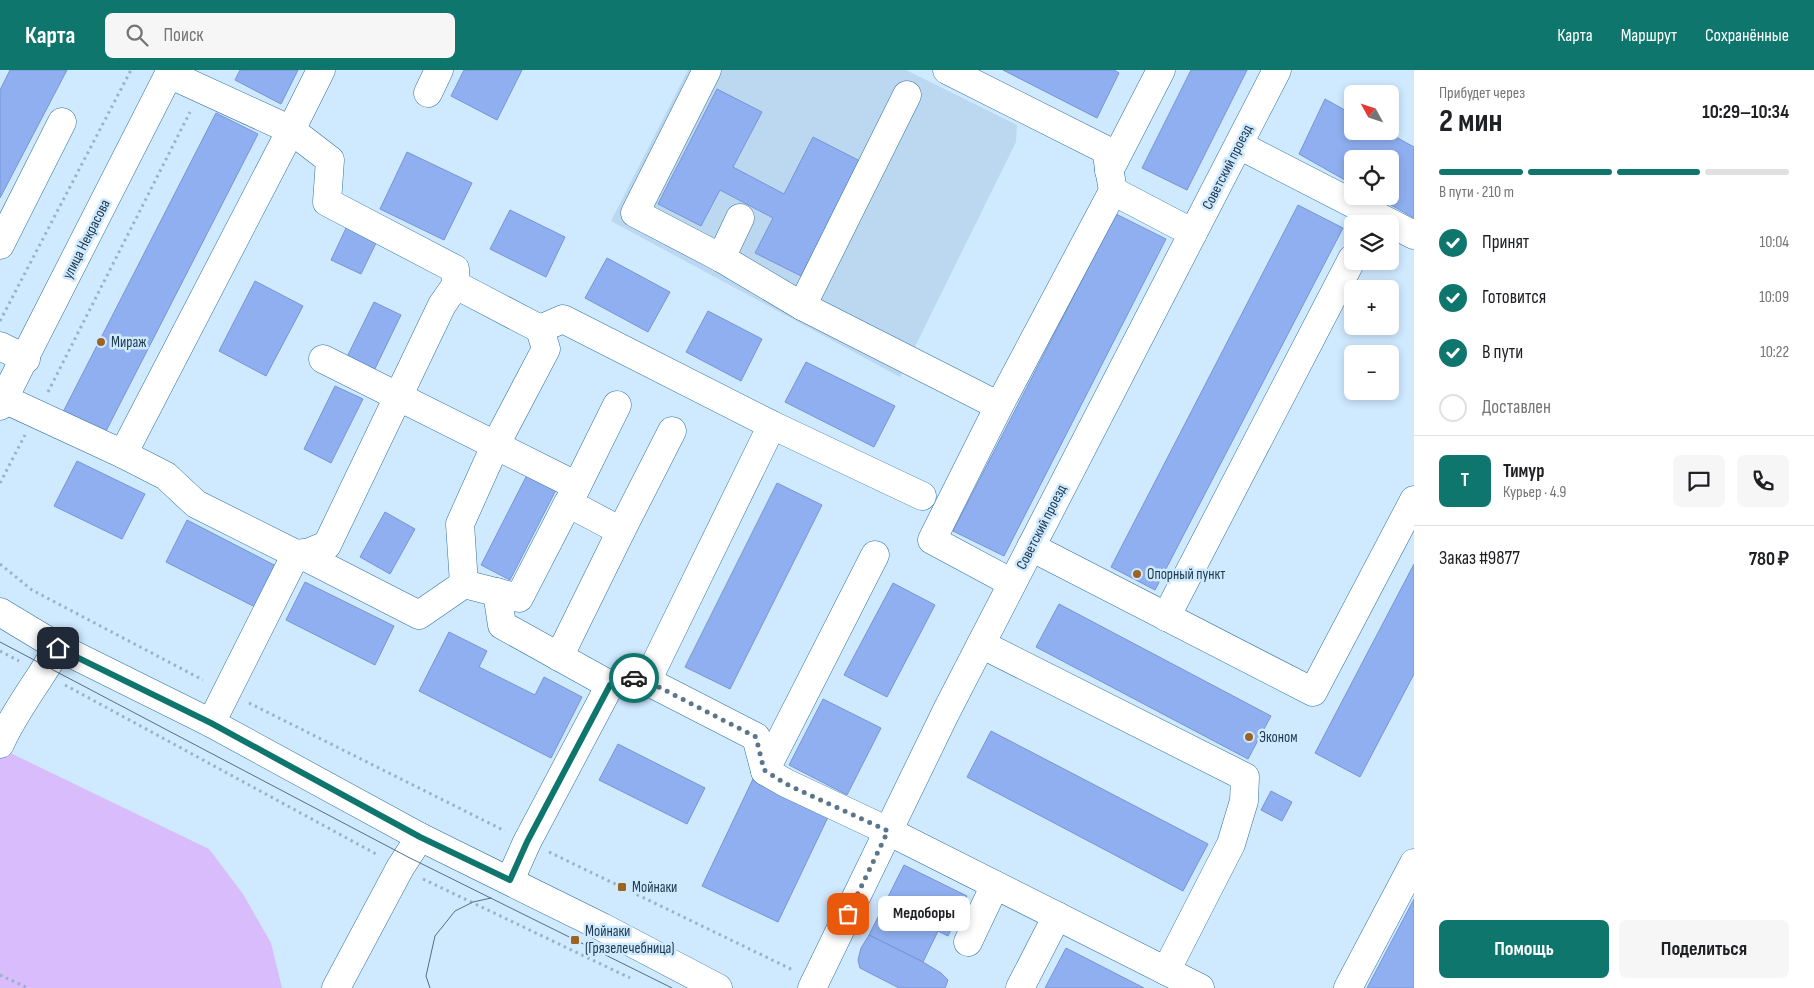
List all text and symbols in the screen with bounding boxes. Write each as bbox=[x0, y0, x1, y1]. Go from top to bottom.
search box bbox=[105, 13, 455, 58]
text: Карта bbox=[25, 21, 75, 50]
icon: search bbox=[123, 21, 151, 49]
text: Поиск bbox=[163, 24, 204, 47]
text: Карта bbox=[1557, 25, 1593, 46]
text: Маршрут bbox=[1621, 25, 1677, 46]
text: Сохранённые bbox=[1705, 25, 1789, 46]
text: Прибудет через bbox=[1439, 84, 1525, 103]
north arrow bbox=[1344, 85, 1399, 140]
map controls bbox=[1344, 85, 1399, 400]
text: 10:29–10:34 bbox=[1702, 101, 1789, 124]
text: 2 мин bbox=[1439, 102, 1503, 141]
street label: Советский проезд bbox=[1198, 121, 1257, 213]
button: locate bbox=[1344, 150, 1399, 205]
text: В пути · 210 m bbox=[1439, 183, 1514, 202]
street label: улица Некрасова bbox=[58, 196, 115, 282]
button: layers bbox=[1344, 215, 1399, 270]
icon: check bbox=[1439, 229, 1467, 257]
text: Принят bbox=[1482, 231, 1529, 254]
text: 10:04 bbox=[1760, 233, 1789, 252]
button: + bbox=[1344, 280, 1399, 335]
icon: check bbox=[1439, 284, 1467, 312]
text: Готовится bbox=[1482, 286, 1546, 309]
text: 10:09 bbox=[1759, 288, 1789, 307]
place label: Мираж bbox=[111, 333, 146, 352]
marker: Мираж bbox=[95, 336, 107, 348]
icon: check bbox=[1439, 339, 1467, 367]
text: В пути bbox=[1482, 341, 1523, 364]
text: 10:22 bbox=[1760, 343, 1789, 362]
button: − bbox=[1344, 345, 1399, 400]
text: Доставлен bbox=[1482, 396, 1551, 419]
button: chat bbox=[1673, 455, 1725, 507]
button: phone bbox=[1737, 455, 1789, 507]
text: Тимур bbox=[1503, 460, 1544, 483]
text: Т bbox=[1461, 469, 1469, 492]
street label: Советский проезд bbox=[1012, 481, 1071, 573]
text: Курьер · 4.9 bbox=[1503, 483, 1566, 502]
text: Заказ #9877 bbox=[1439, 547, 1520, 570]
text: 780 ₽ bbox=[1749, 548, 1789, 571]
place label: Опорный пункт bbox=[1147, 565, 1225, 584]
marker: Опорный пункт bbox=[1131, 568, 1143, 580]
pin bbox=[37, 627, 79, 669]
icon: home bbox=[44, 634, 72, 662]
courier bbox=[609, 653, 659, 703]
icon: car bbox=[620, 664, 648, 692]
place label: Эконом bbox=[1259, 728, 1298, 747]
marker: Эконом bbox=[1243, 731, 1255, 743]
place label: Мойнаки bbox=[632, 878, 677, 897]
marker: Мойнаки bbox=[616, 881, 628, 893]
pin bbox=[827, 893, 869, 935]
callout: Медоборы bbox=[878, 896, 970, 932]
icon: bag bbox=[834, 900, 862, 928]
text: Медоборы bbox=[893, 904, 955, 923]
button: Помощь bbox=[1439, 920, 1609, 978]
button: Поделиться bbox=[1619, 920, 1789, 978]
place label: Мойнаки (Грязелечебница) bbox=[585, 922, 675, 958]
marker: Мойнаки (Грязелечебница) bbox=[569, 934, 581, 946]

